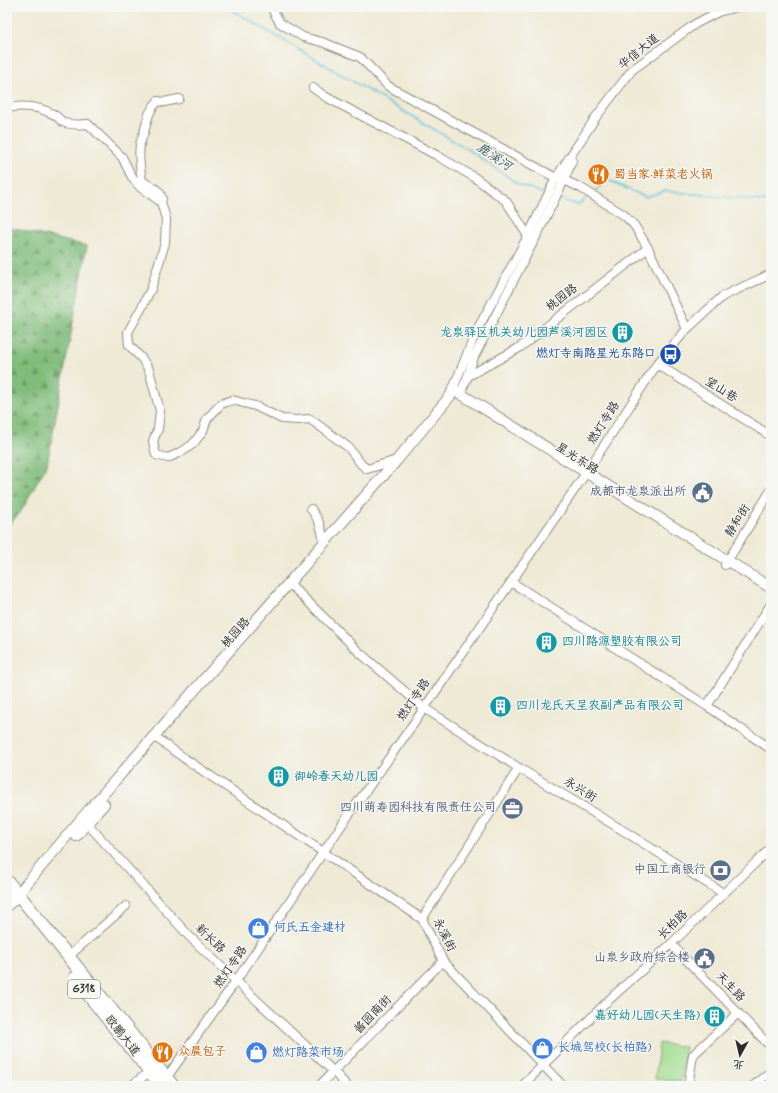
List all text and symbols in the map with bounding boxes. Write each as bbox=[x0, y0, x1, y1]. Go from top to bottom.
street label: 华信大道 bbox=[615, 31, 663, 73]
water label: 鹿溪河 bbox=[473, 139, 517, 176]
restaurant icon: 蜀当家·鲜菜老火锅 bbox=[586, 162, 612, 188]
place label: 蜀当家·鲜菜老火锅 bbox=[614, 167, 713, 183]
street label: 桃园路 bbox=[543, 281, 581, 315]
building icon: 龙泉驿区机关幼儿园芦溪河园区 bbox=[610, 320, 636, 346]
place label: 龙泉驿区机关幼儿园芦溪河园区 bbox=[440, 325, 608, 341]
bus stop icon: 燃灯寺南路星光东路口 bbox=[658, 341, 684, 367]
place label: 燃灯寺南路星光东路口 bbox=[536, 346, 656, 362]
street label: 望山巷 bbox=[701, 374, 741, 406]
street label: 燃灯寺路 bbox=[584, 399, 624, 447]
street label: 星光东路 bbox=[552, 439, 602, 479]
public building icon: 成都市龙泉派出所 bbox=[689, 479, 715, 505]
place label: 成都市龙泉派出所 bbox=[590, 484, 687, 500]
street label: 静和街 bbox=[722, 501, 754, 541]
street label: 桃园路 bbox=[218, 614, 254, 652]
building icon: 四川路源塑胶有限公司 bbox=[534, 629, 560, 655]
place label: 四川路源塑胶有限公司 bbox=[562, 634, 682, 650]
street label: 燃灯寺路 bbox=[394, 676, 434, 724]
building icon: 四川龙氏天呈农副产品有限公司 bbox=[487, 693, 513, 719]
place label: 四川龙氏天呈农副产品有限公司 bbox=[516, 698, 684, 714]
building icon: 御岭春天幼儿园 bbox=[265, 764, 291, 790]
place label: 御岭春天幼儿园 bbox=[294, 769, 378, 785]
street label: 永兴街 bbox=[560, 774, 600, 806]
office icon: 四川萌寿园科技有限责任公司 bbox=[499, 795, 525, 821]
place label: 四川萌寿园科技有限责任公司 bbox=[340, 800, 496, 816]
bank icon: 中国工商银行 bbox=[708, 857, 734, 883]
place label: 中国工商银行 bbox=[634, 862, 706, 878]
street label: 长柏路 bbox=[654, 907, 692, 943]
shop icon: 何氏五金建材 bbox=[246, 915, 272, 941]
street label: 永溪街 bbox=[429, 915, 459, 955]
place label: 何氏五金建材 bbox=[274, 920, 346, 936]
street label: 新长路 bbox=[191, 921, 229, 957]
street label: 燃灯寺路 bbox=[211, 943, 251, 991]
public building icon: 山泉乡政府综合楼 bbox=[692, 945, 718, 971]
place label: 山泉乡政府综合楼 bbox=[594, 950, 690, 966]
street label: 天生路 bbox=[712, 968, 748, 1006]
road number: G318 bbox=[68, 980, 100, 998]
street label: 酱园南街 bbox=[351, 992, 395, 1038]
building icon: 嘉好幼儿园(天生路) bbox=[702, 1003, 728, 1029]
place label: 嘉好幼儿园(天生路) bbox=[595, 1008, 701, 1024]
street label: 欧鹏大道 bbox=[101, 1012, 143, 1060]
shop icon: 长城驾校(长柏路) bbox=[529, 1035, 555, 1061]
north arrow bbox=[720, 1035, 760, 1075]
restaurant icon: 众晨包子 bbox=[149, 1039, 175, 1065]
shop icon: 燃灯路菜市场 bbox=[244, 1040, 270, 1066]
place label: 长城驾校(长柏路) bbox=[558, 1040, 652, 1056]
place label: 众晨包子 bbox=[178, 1044, 226, 1060]
place label: 燃灯路菜市场 bbox=[272, 1045, 344, 1061]
text: 北 bbox=[732, 1056, 745, 1072]

